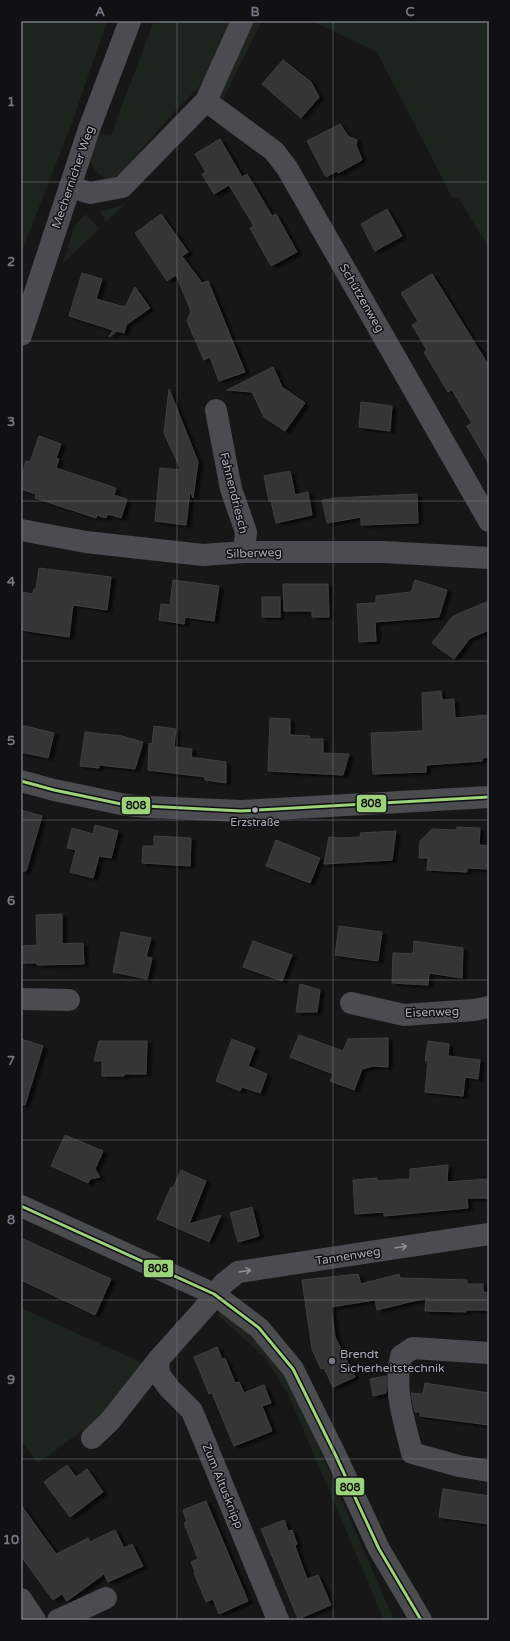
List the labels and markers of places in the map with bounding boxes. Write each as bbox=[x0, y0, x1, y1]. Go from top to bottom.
marker: Erzstraße bbox=[250, 805, 260, 815]
place label: Erzstraße bbox=[230, 816, 280, 829]
place label: Brendt Sicherheitstechnik bbox=[340, 1347, 445, 1375]
marker: Brendt Sicherheitstechnik bbox=[327, 1356, 337, 1366]

